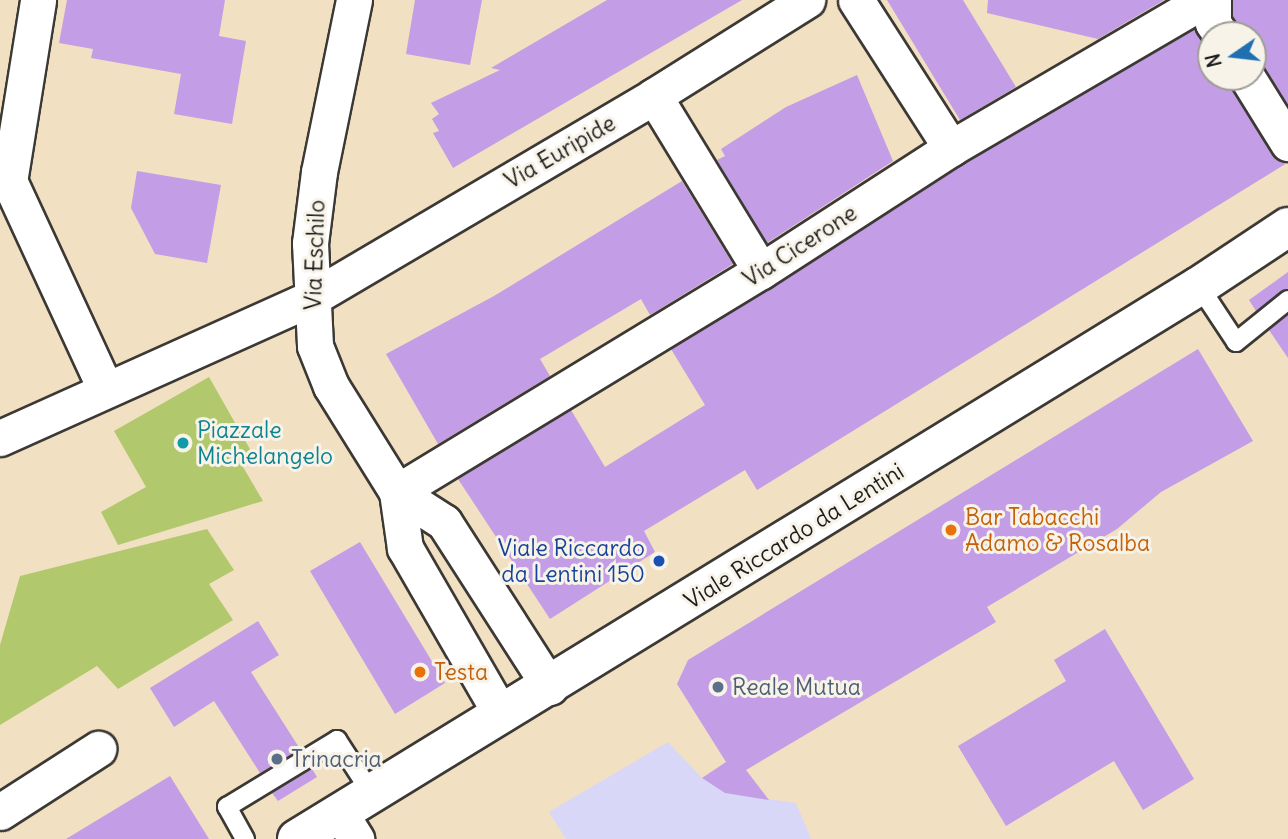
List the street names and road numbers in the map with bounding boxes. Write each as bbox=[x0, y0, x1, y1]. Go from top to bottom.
street label: Via Euripide bbox=[500, 109, 620, 195]
street label: Via Eschilo bbox=[299, 199, 331, 311]
street label: Via Cicerone bbox=[738, 199, 862, 293]
street label: Viale Riccardo da Lentini bbox=[679, 457, 909, 615]

